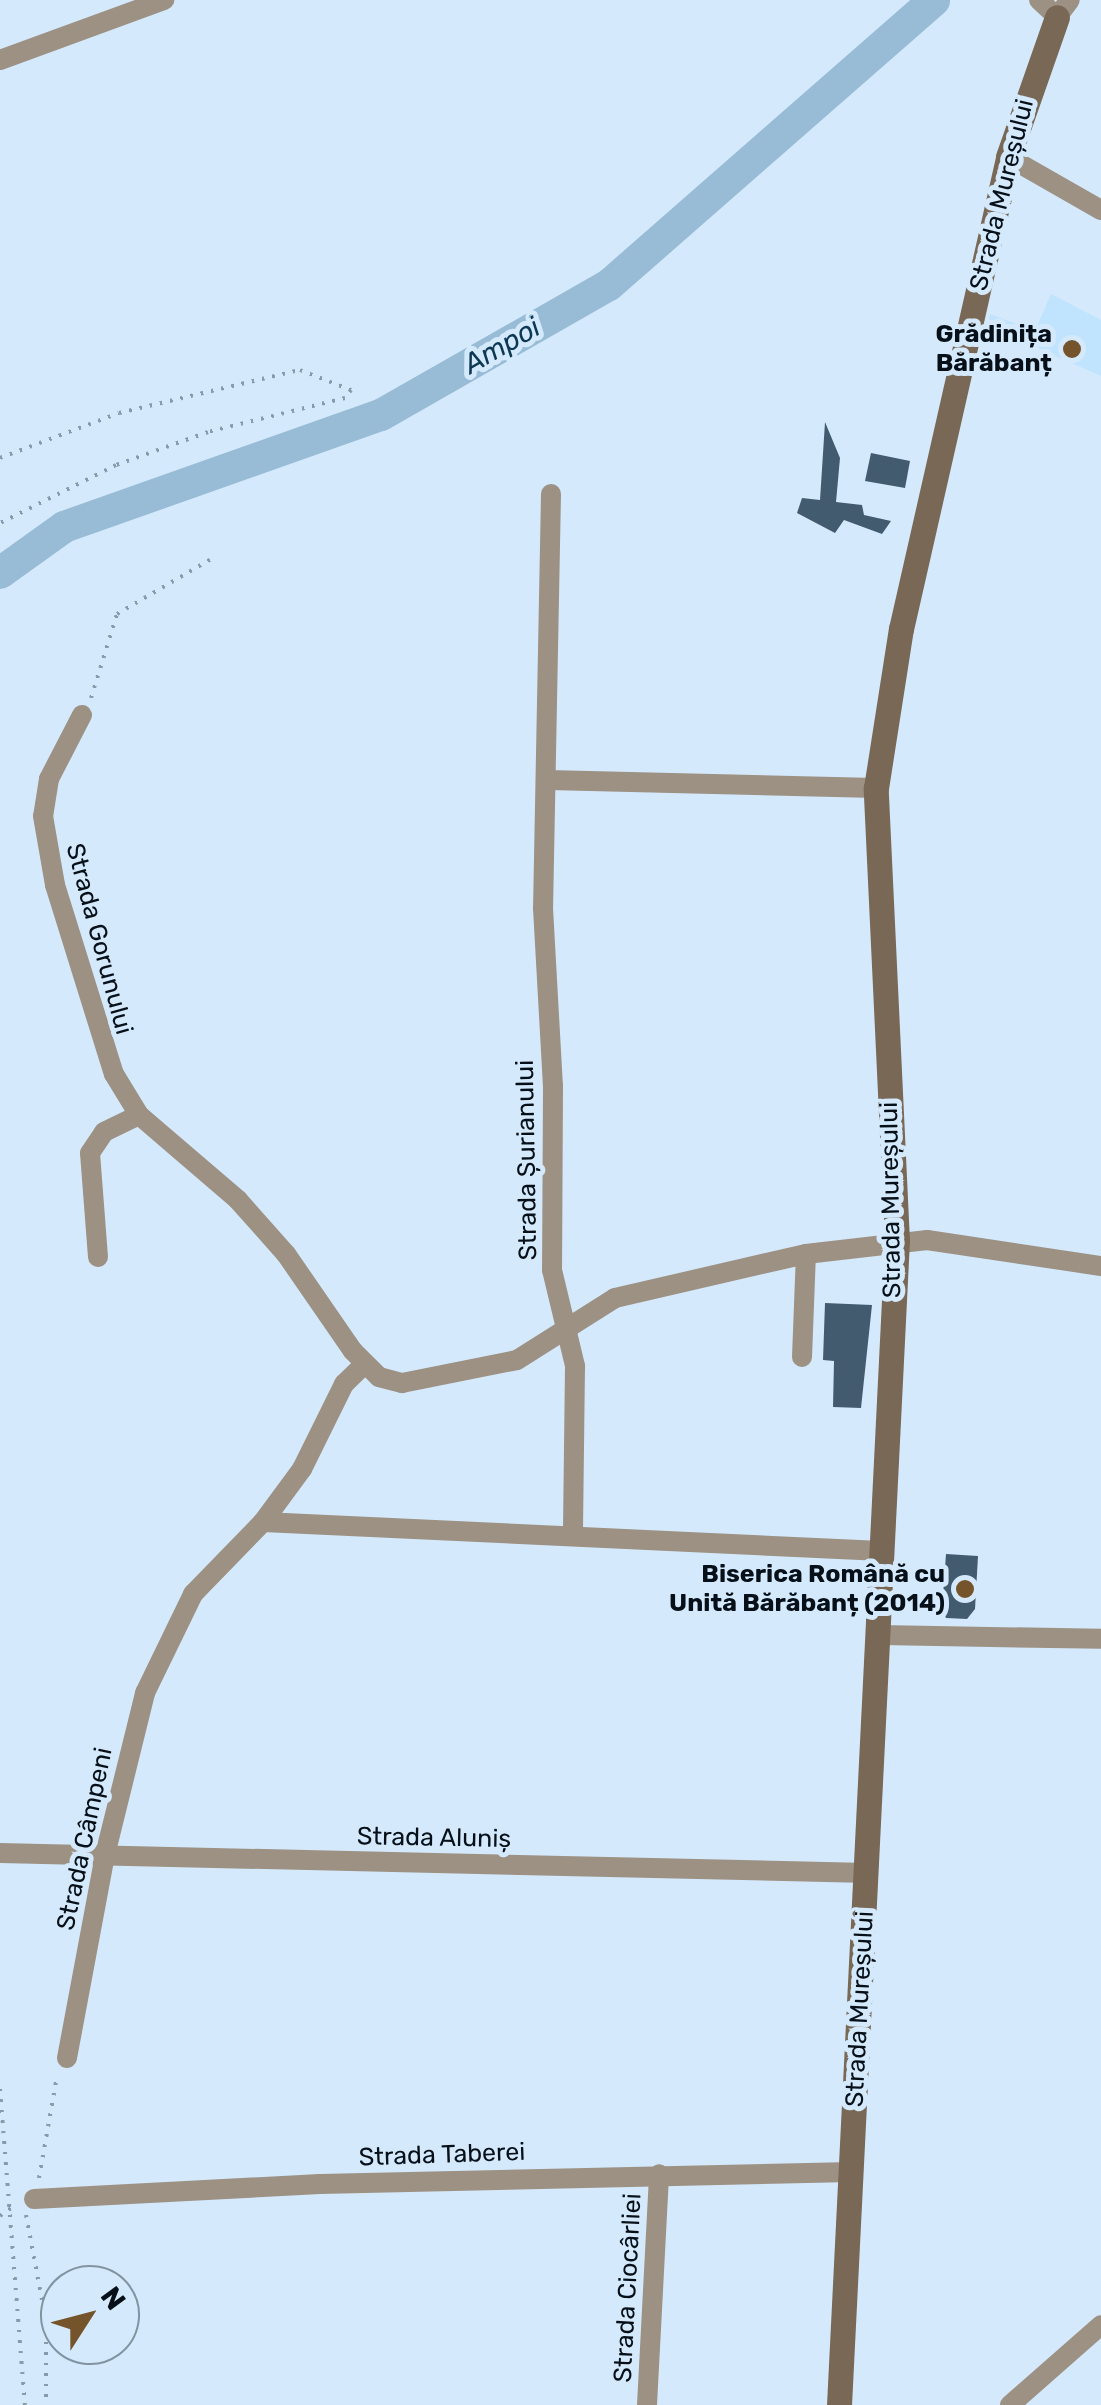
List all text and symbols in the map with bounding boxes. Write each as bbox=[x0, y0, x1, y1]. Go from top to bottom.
street label: Strada Mureșului bbox=[964, 96, 1040, 294]
water label: Ampoi bbox=[458, 311, 546, 381]
place label: Grădinița Bărăbanț bbox=[936, 320, 1052, 379]
marker: Grădinița Bărăbanț bbox=[1061, 338, 1083, 360]
street label: Strada Gorunului bbox=[59, 840, 139, 1038]
street label: Strada Șurianului bbox=[510, 1059, 544, 1261]
street label: Strada Mureșului bbox=[874, 1102, 908, 1298]
place label: Biserica Română cu Unită Bărăbanț (2014) bbox=[669, 1560, 945, 1619]
marker: Biserica Română cu Unită Bărăbanț (2014) bbox=[954, 1578, 976, 1600]
street label: Strada Câmpeni bbox=[51, 1745, 119, 1933]
street label: Strada Aluniș bbox=[356, 1822, 512, 1854]
street label: Strada Mureșului bbox=[840, 1910, 880, 2108]
street label: Strada Taberei bbox=[358, 2137, 526, 2173]
street label: Strada Ciocârliei bbox=[608, 2193, 648, 2383]
north arrow bbox=[40, 2265, 140, 2365]
text: N bbox=[94, 2280, 132, 2316]

